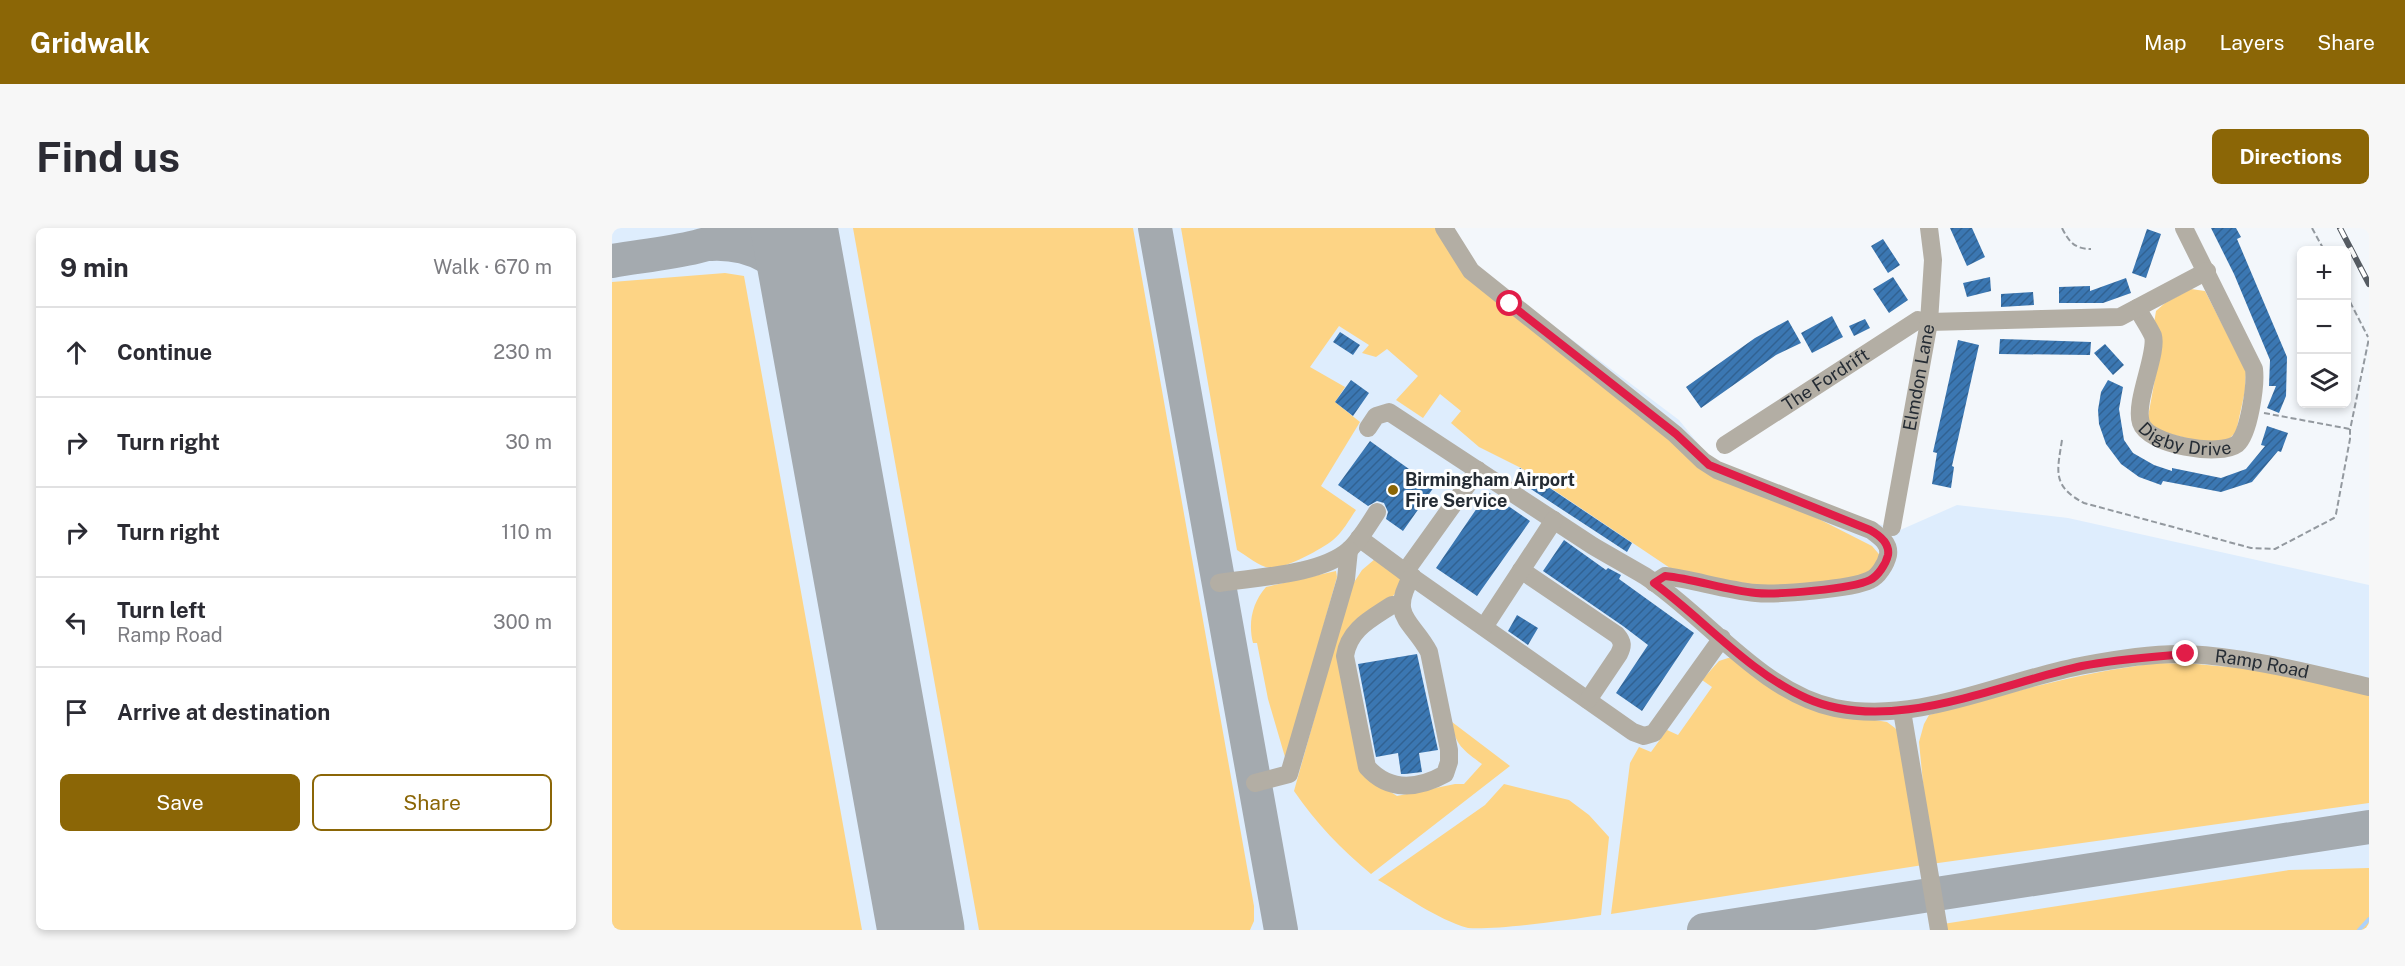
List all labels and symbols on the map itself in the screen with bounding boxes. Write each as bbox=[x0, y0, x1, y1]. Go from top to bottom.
route start bbox=[1496, 290, 1522, 316]
street label: Elmdon Lane bbox=[1899, 322, 1938, 432]
street label: The Fordrift bbox=[1778, 344, 1873, 415]
street label: Digby Drive bbox=[2134, 418, 2233, 459]
place label: Birmingham Airport Fire Service bbox=[1405, 469, 1575, 511]
marker: Birmingham Airport Fire Service bbox=[1386, 483, 1400, 497]
route end bbox=[2172, 640, 2198, 666]
street label: Ramp Road bbox=[2214, 645, 2311, 683]

